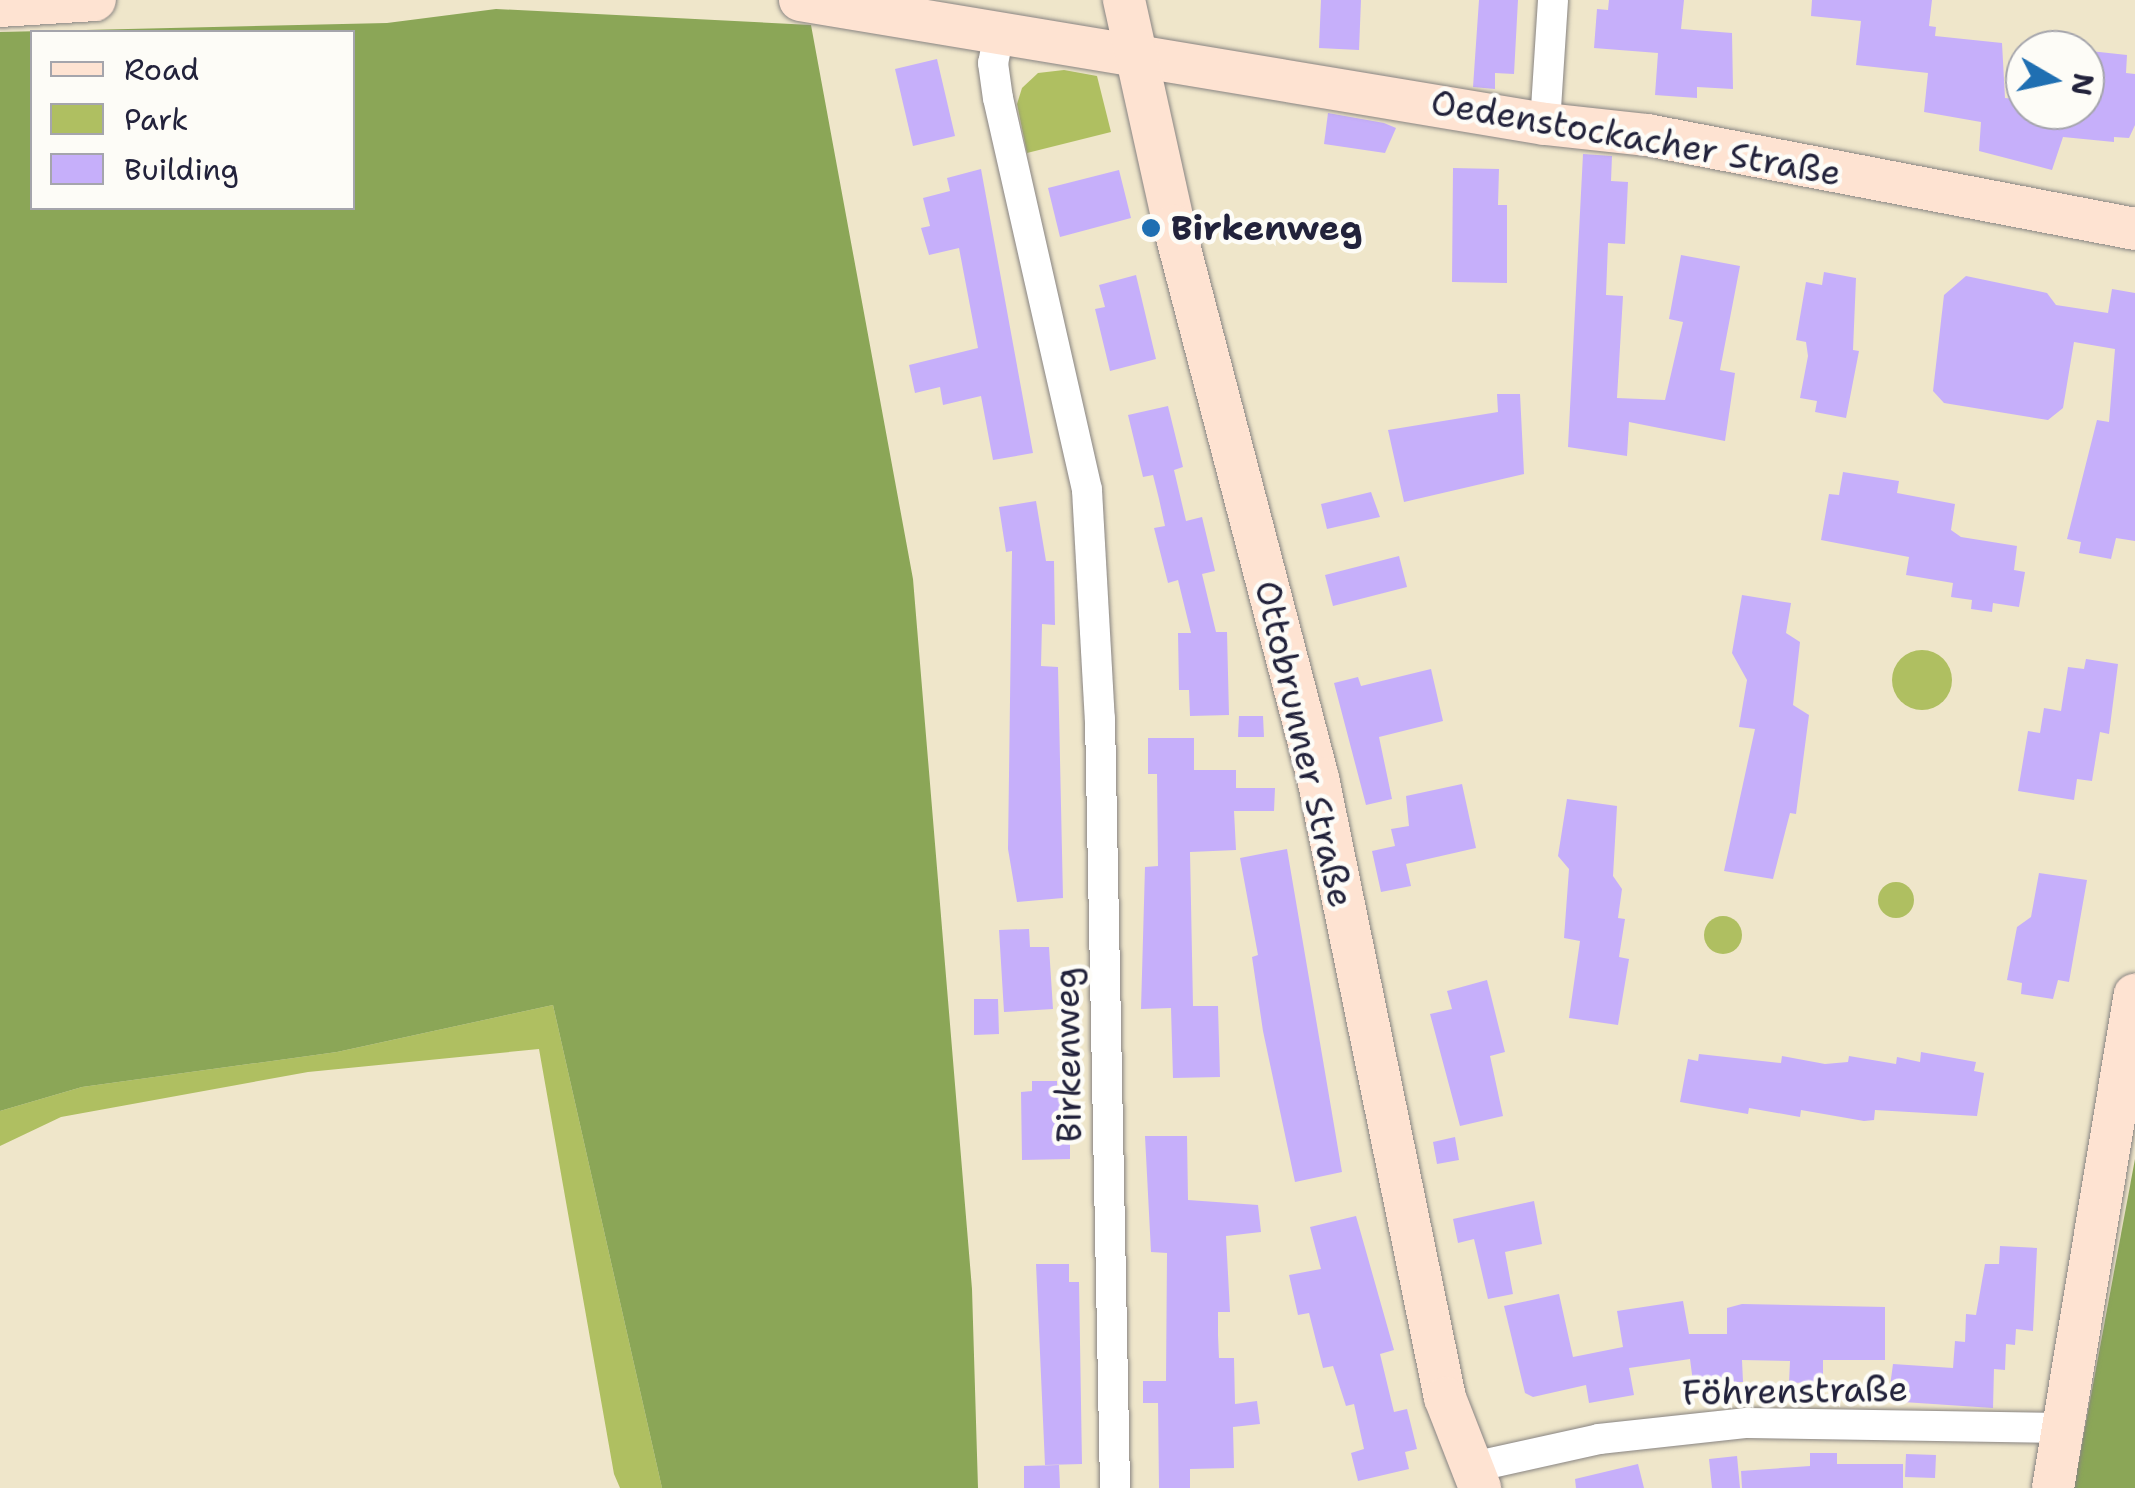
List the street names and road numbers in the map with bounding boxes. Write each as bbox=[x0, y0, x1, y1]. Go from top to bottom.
street label: Oedenstockacher Straße bbox=[1428, 81, 1844, 195]
street label: Ottobrunner Straße bbox=[1246, 577, 1362, 911]
street label: Birkenweg bbox=[1045, 967, 1091, 1143]
street label: Föhrenstraße bbox=[1682, 1368, 1908, 1414]

